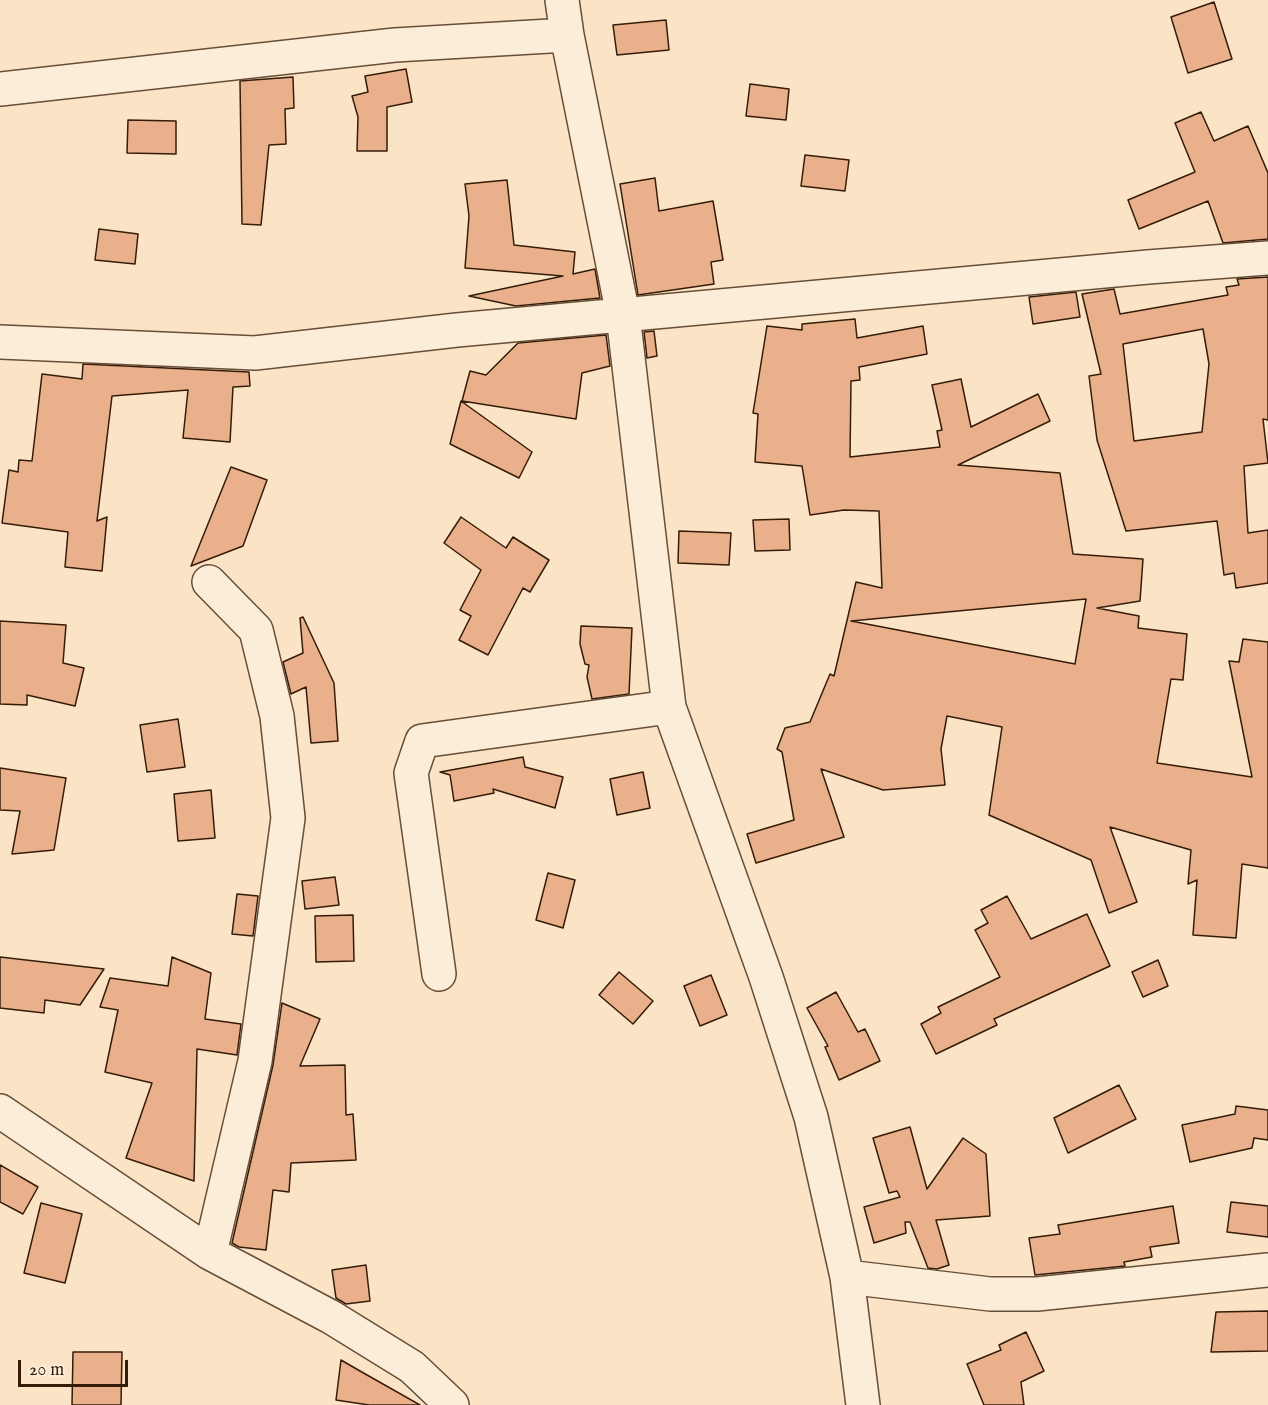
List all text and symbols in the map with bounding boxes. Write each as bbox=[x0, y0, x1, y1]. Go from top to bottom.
scale bar bbox=[21, 1348, 130, 1386]
text: 20 m bbox=[29, 1359, 64, 1382]

